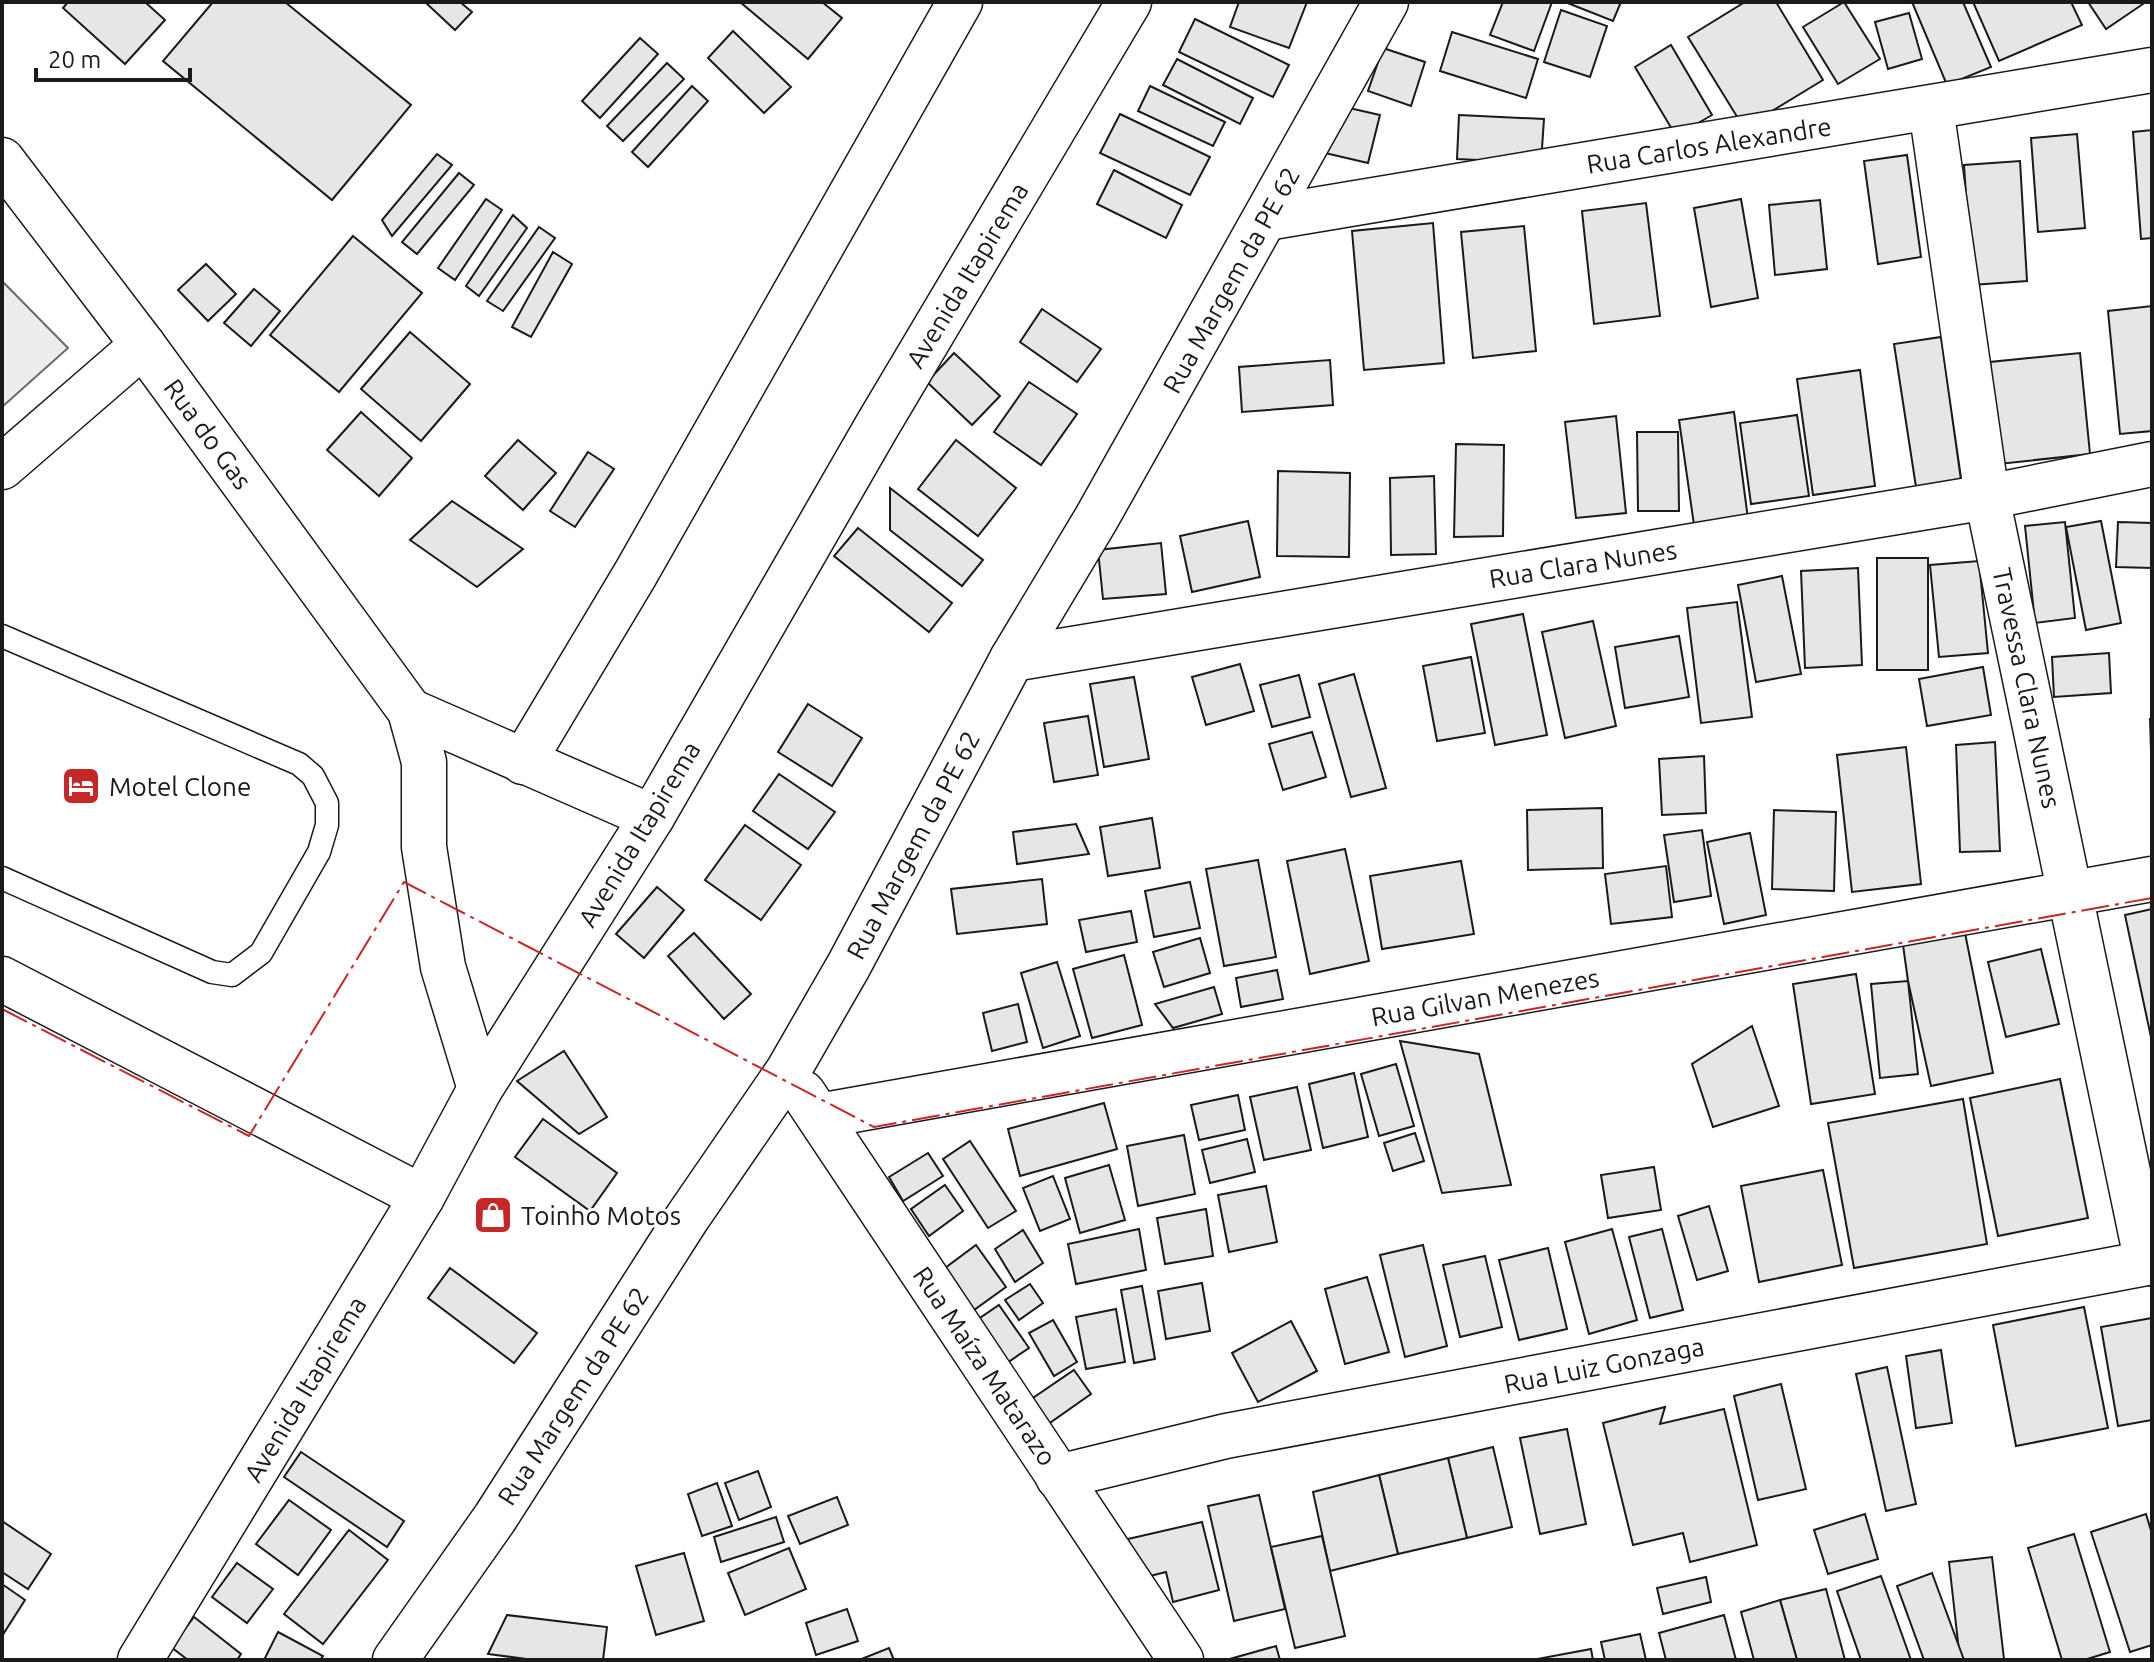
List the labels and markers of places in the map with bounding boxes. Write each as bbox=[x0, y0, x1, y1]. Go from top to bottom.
hotel icon: Motel Clone bbox=[60, 765, 102, 807]
place label: Motel Clone bbox=[109, 772, 251, 801]
shop icon: Toinho Motos bbox=[472, 1194, 514, 1236]
place label: Toinho Motos bbox=[521, 1201, 681, 1230]

